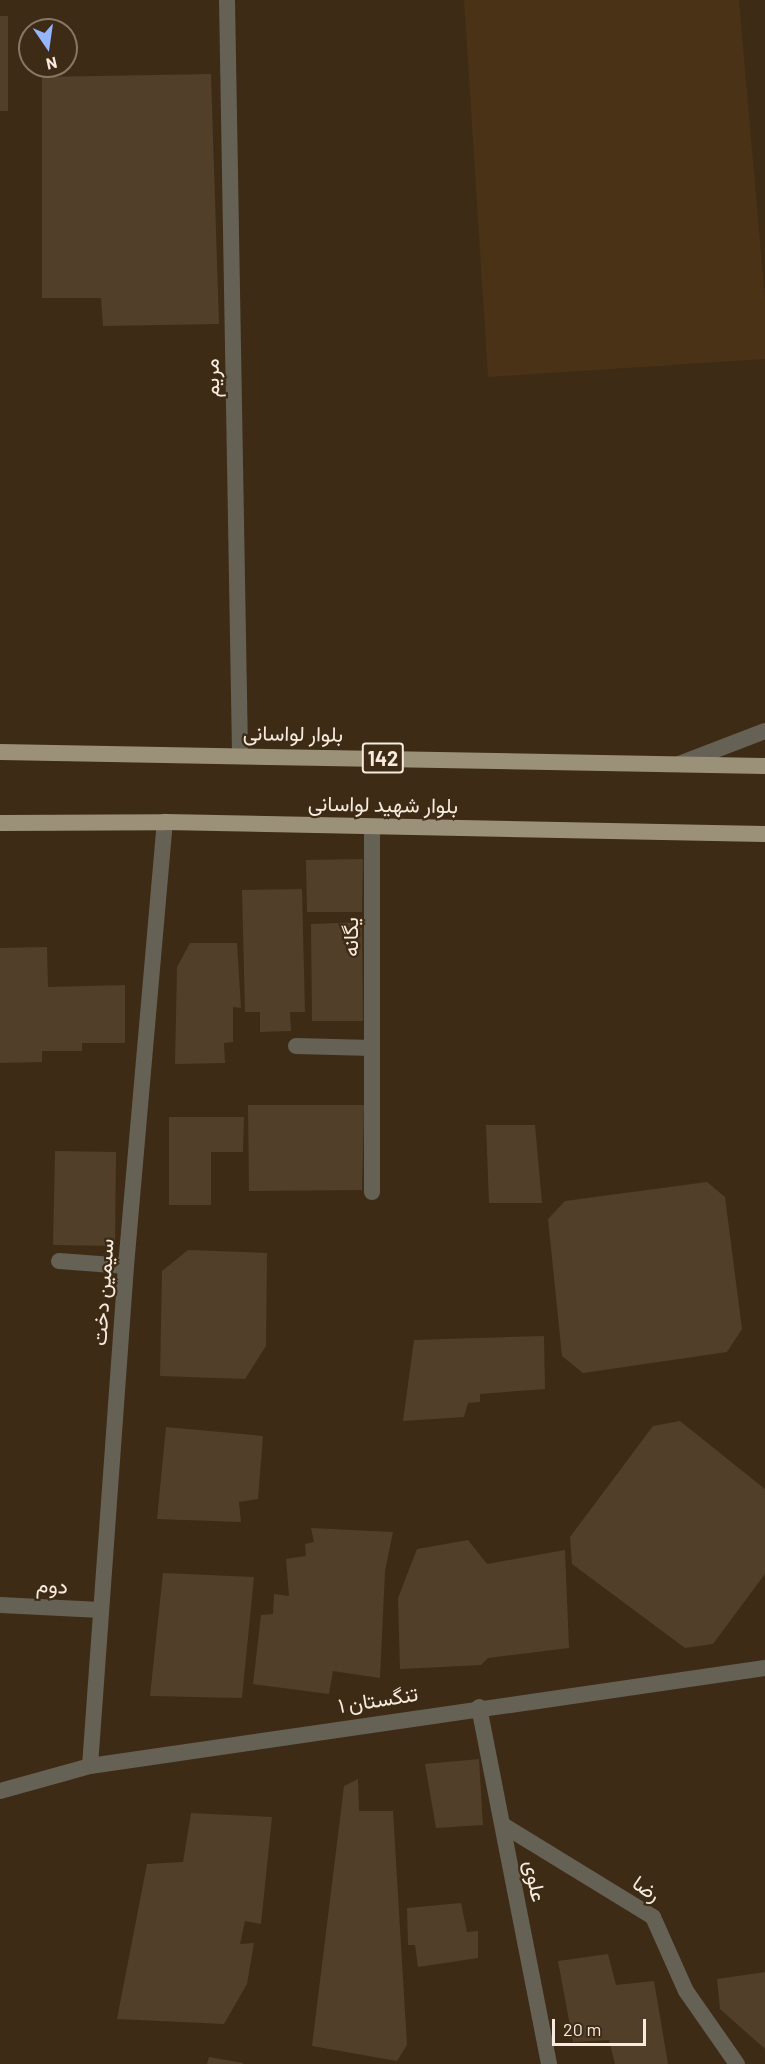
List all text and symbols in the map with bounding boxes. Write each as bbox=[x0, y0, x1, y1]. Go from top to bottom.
north arrow bbox=[18, 18, 78, 78]
text: N bbox=[44, 54, 59, 75]
street label: مریم bbox=[198, 358, 224, 398]
street label: بلوار لواسانی bbox=[243, 720, 343, 746]
road number: 142 bbox=[360, 741, 406, 775]
street label: بلوار شهید لواسانی bbox=[308, 790, 458, 818]
street label: یگانه bbox=[337, 917, 363, 957]
street label: سیمین دخت bbox=[86, 1237, 118, 1347]
street label: دوم bbox=[35, 1572, 69, 1598]
street label: تنگستان ۱ bbox=[336, 1680, 420, 1718]
street label: علوی bbox=[520, 1858, 552, 1904]
street label: رضا bbox=[628, 1870, 666, 1906]
scale bar bbox=[555, 2007, 650, 2045]
text: 20 m bbox=[563, 2018, 601, 2040]

